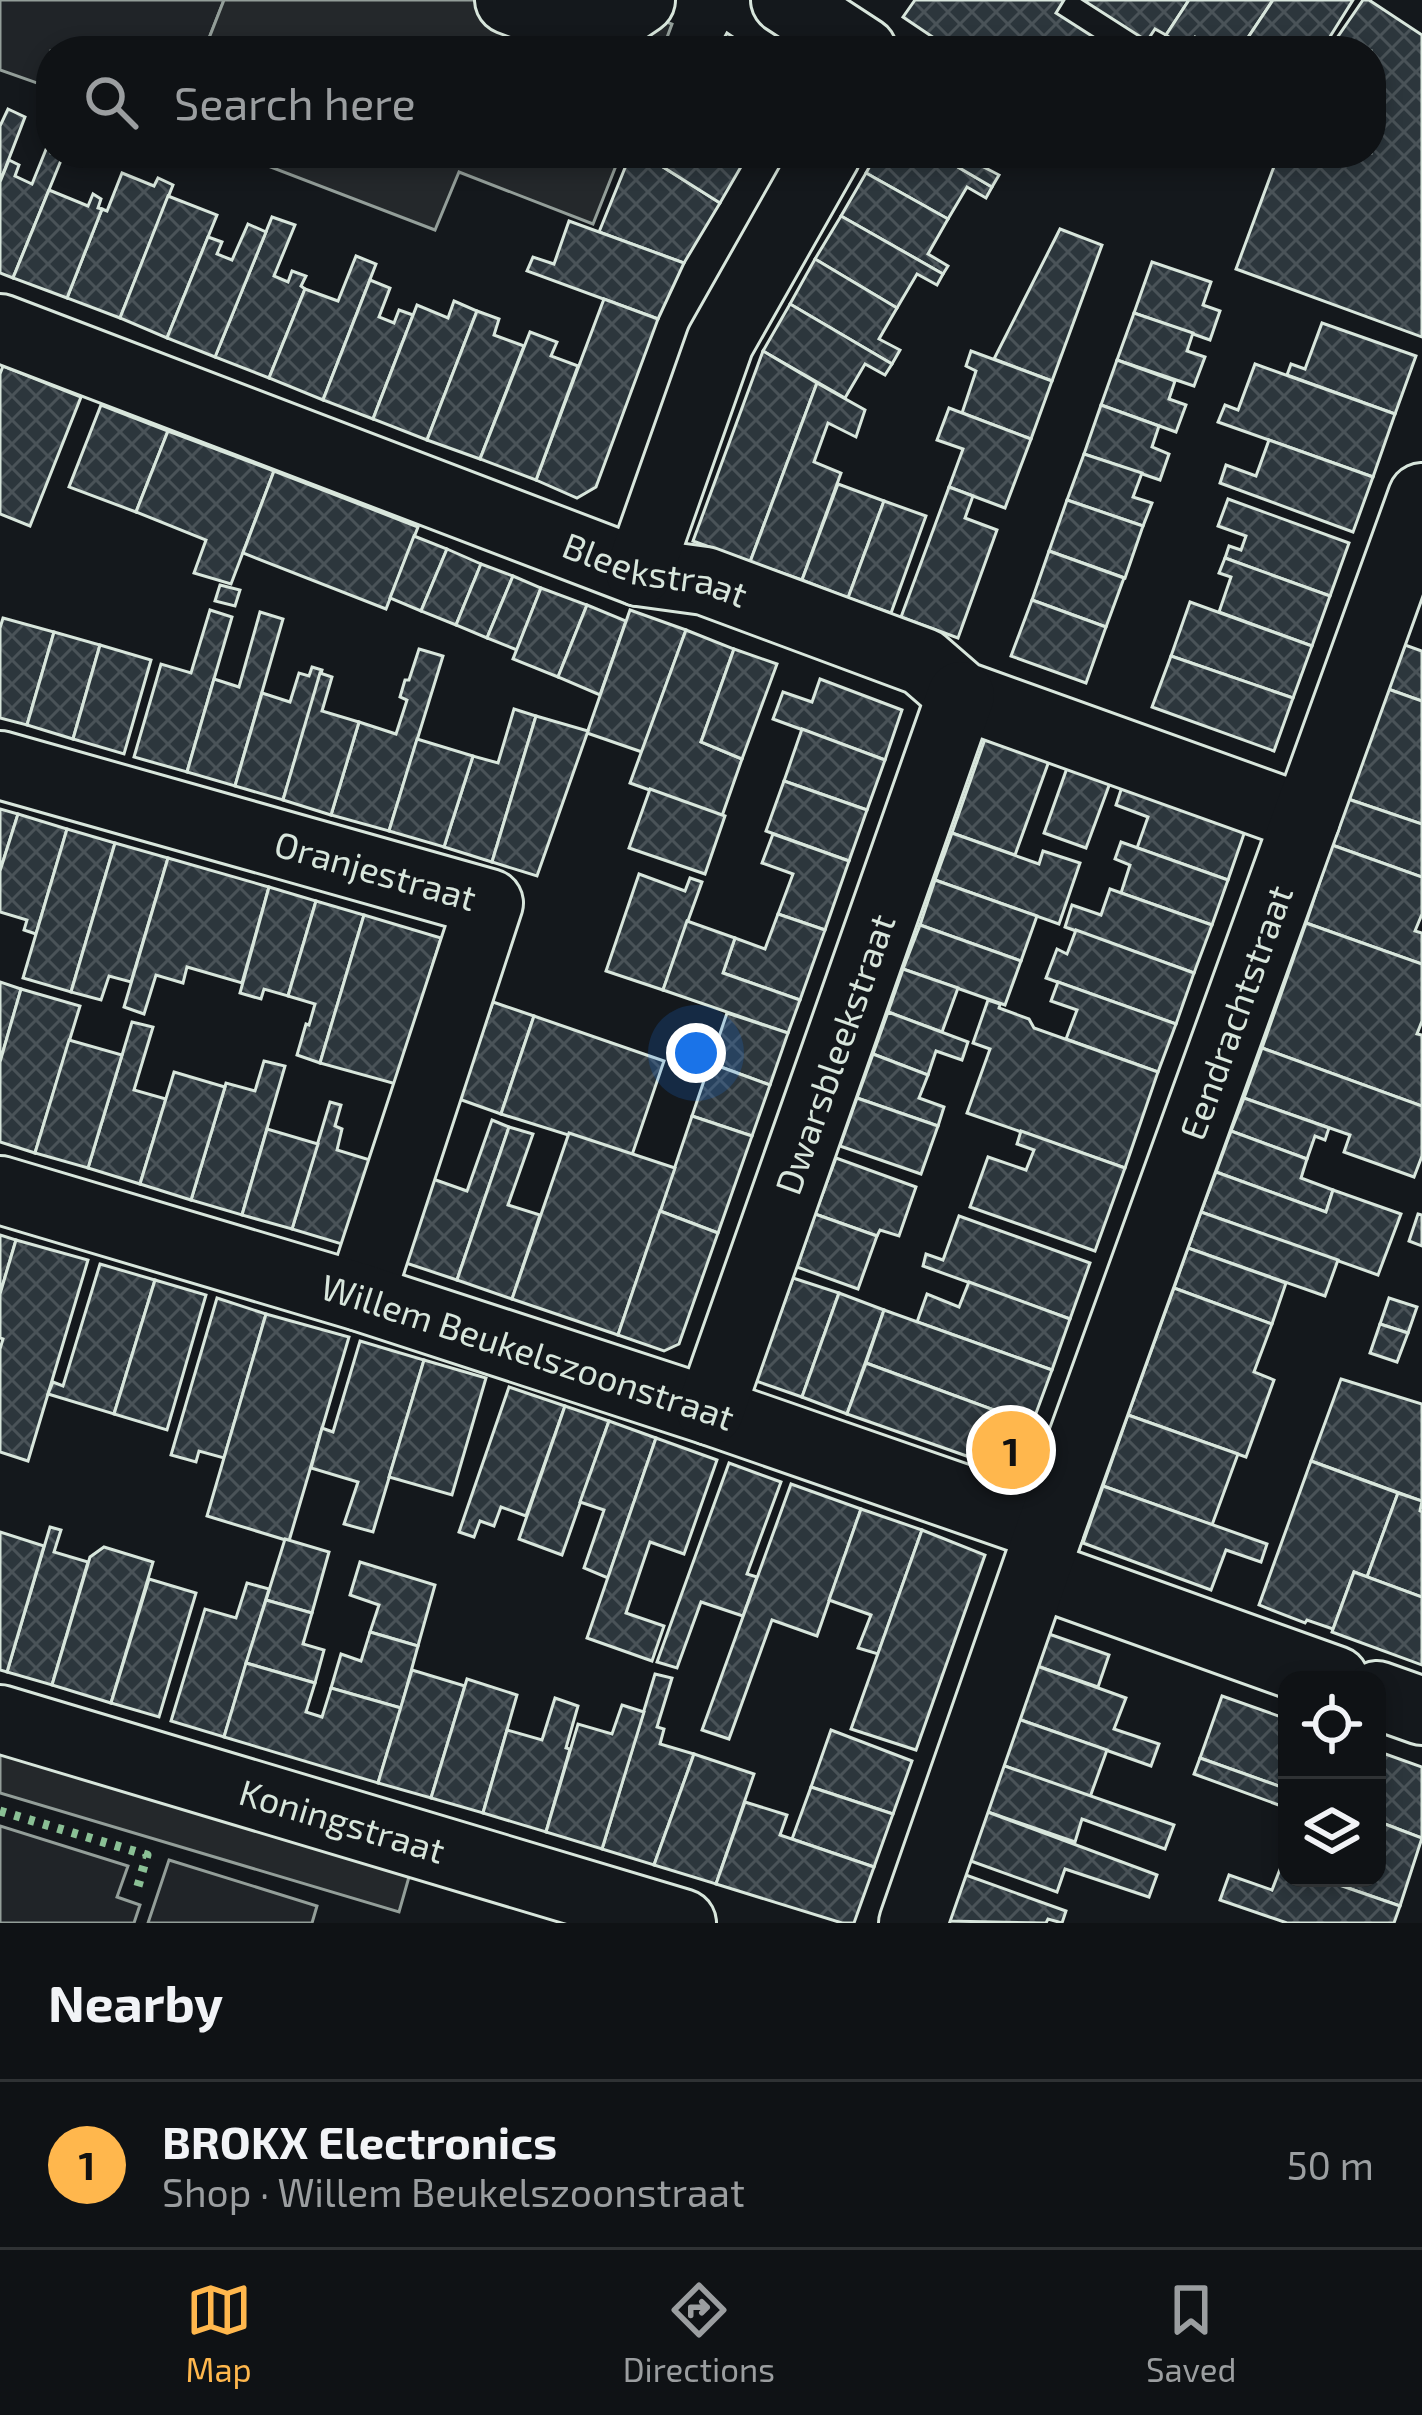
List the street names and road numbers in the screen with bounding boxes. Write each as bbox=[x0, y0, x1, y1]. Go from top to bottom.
street label: Bleekstraat bbox=[557, 522, 754, 615]
street label: Oranjestraat bbox=[270, 821, 481, 918]
street label: Eendrachtstraat bbox=[1169, 879, 1300, 1145]
street label: Dwarsbleekstraat bbox=[765, 908, 903, 1200]
street label: Willem Beukelszoonstraat bbox=[317, 1264, 740, 1438]
street label: Koningstraat bbox=[235, 1769, 450, 1871]

